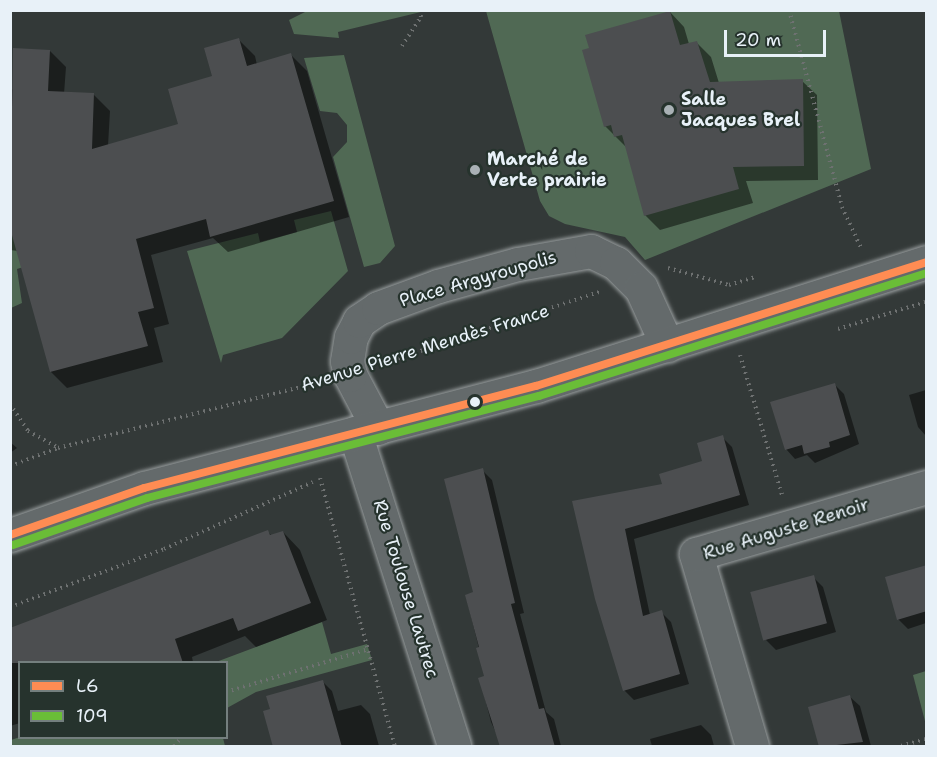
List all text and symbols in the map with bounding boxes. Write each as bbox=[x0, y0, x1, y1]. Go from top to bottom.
scale bar bbox=[727, 18, 829, 56]
text: 20 m bbox=[735, 28, 781, 52]
place label: Salle Jacques Brel bbox=[681, 89, 800, 132]
marker: Salle Jacques Brel bbox=[662, 103, 676, 117]
place label: Marché de Verte prairie bbox=[487, 149, 607, 192]
marker: Marché de Verte prairie bbox=[468, 163, 482, 177]
street label: Place Argyroupolis bbox=[397, 246, 559, 312]
street label: Avenue Pierre Mendès France bbox=[298, 300, 552, 396]
unlabelled marker bbox=[469, 396, 481, 408]
street label: Rue Auguste Renoir bbox=[701, 493, 871, 565]
street label: Rue Toulouse Lautrec bbox=[369, 497, 443, 681]
legend bbox=[18, 661, 228, 739]
text: L6 bbox=[76, 674, 99, 698]
text: 109 bbox=[76, 704, 108, 728]

